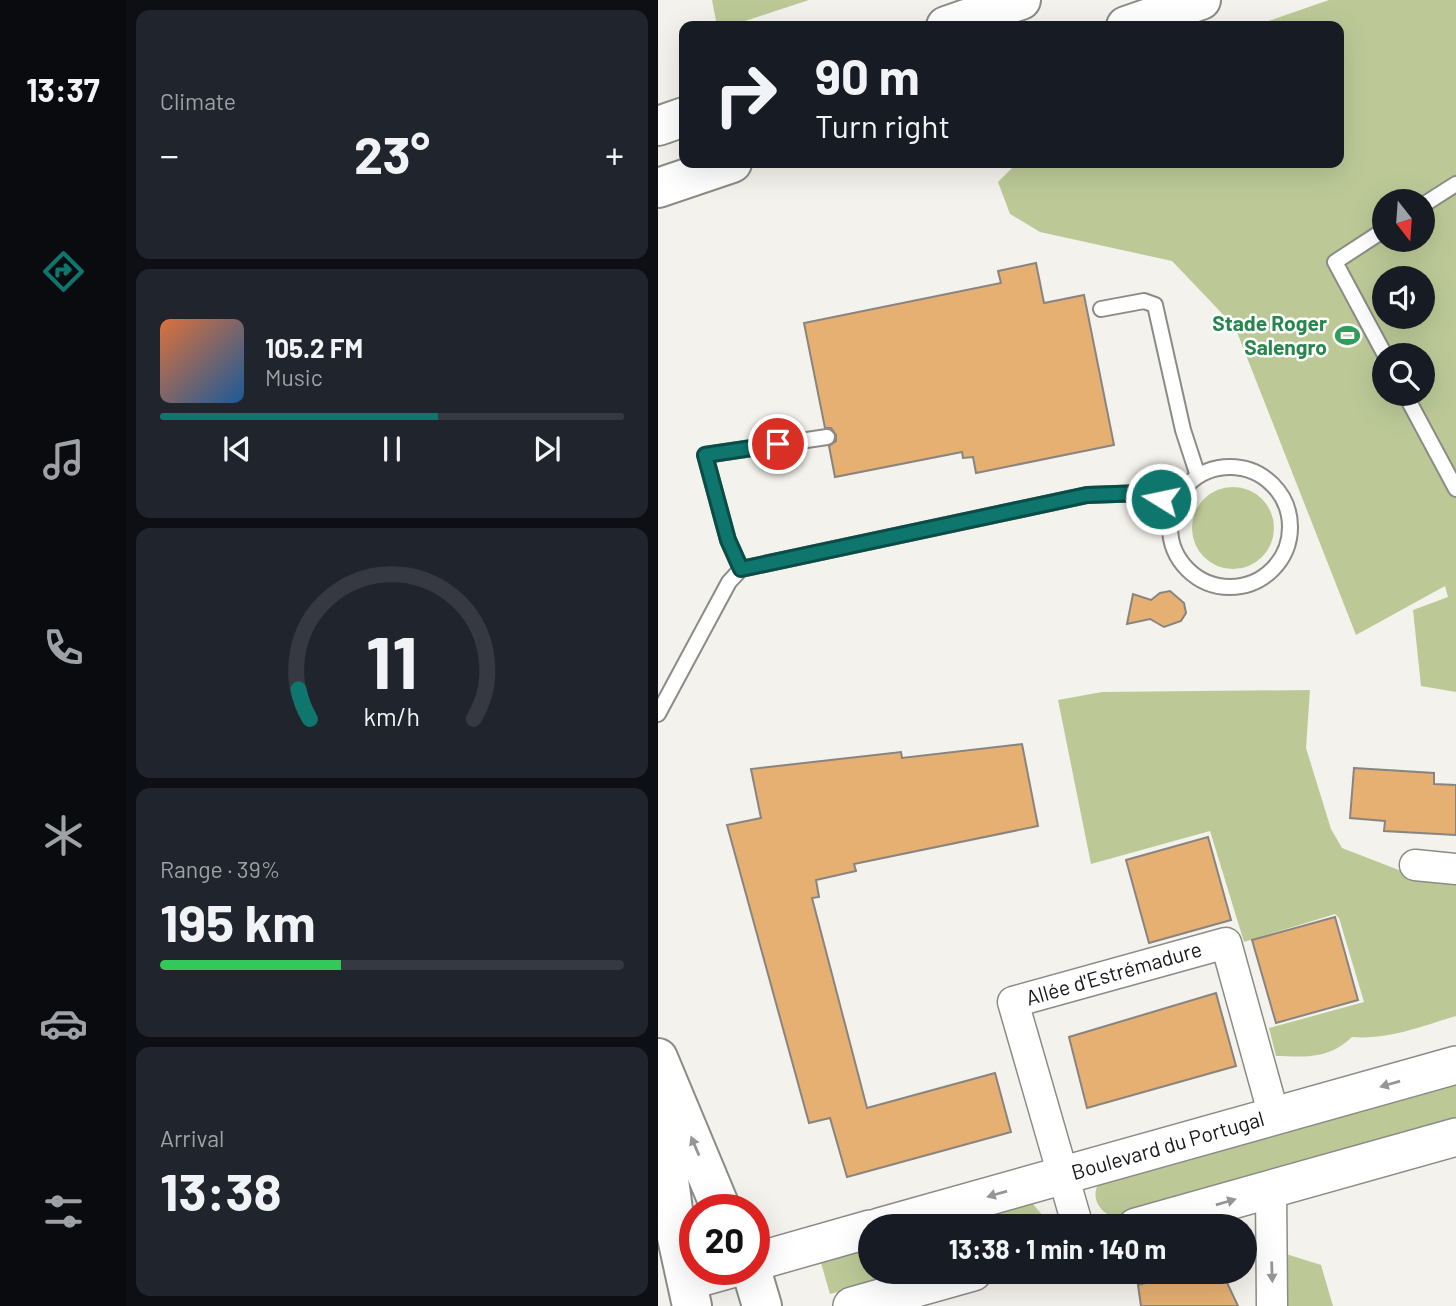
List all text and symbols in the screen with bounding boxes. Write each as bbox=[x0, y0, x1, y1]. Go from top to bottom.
text: 90 m bbox=[815, 46, 920, 105]
icon: right bbox=[700, 49, 791, 140]
text: 13:37 bbox=[26, 70, 100, 108]
text: Climate bbox=[160, 87, 236, 115]
text: Turn right bbox=[815, 106, 950, 144]
text: 23° bbox=[354, 122, 430, 184]
text: − bbox=[160, 131, 179, 177]
text: + bbox=[605, 131, 624, 177]
north arrow bbox=[1372, 189, 1435, 252]
map controls bbox=[1372, 189, 1435, 406]
icon: directions bbox=[39, 247, 88, 296]
button: sound bbox=[1372, 266, 1435, 329]
place label: Stade Roger Salengro bbox=[1212, 310, 1327, 359]
sports icon: Stade Roger Salengro bbox=[1333, 322, 1361, 350]
text: 105.2 FM bbox=[265, 332, 363, 363]
button: search bbox=[1372, 343, 1435, 406]
text: Music bbox=[265, 363, 323, 391]
pin bbox=[748, 414, 808, 474]
icon: arrive bbox=[759, 425, 797, 463]
icon: previous bbox=[218, 430, 256, 468]
icon: pause bbox=[373, 430, 411, 468]
icon: next bbox=[528, 430, 566, 468]
icon: music bbox=[39, 435, 88, 484]
position arrow bbox=[1124, 462, 1198, 536]
text: 11 bbox=[366, 616, 418, 704]
icon: phone bbox=[39, 623, 88, 672]
text: km/h bbox=[364, 701, 420, 731]
icon: climate bbox=[39, 811, 88, 860]
text: Range · 39% bbox=[160, 855, 280, 883]
text: 195 km bbox=[160, 890, 316, 952]
street label: Allée d'Estrémadure bbox=[1023, 935, 1204, 1010]
icon: car bbox=[39, 999, 88, 1048]
one-way arrow bbox=[1379, 1079, 1400, 1089]
street label: Boulevard du Portugal bbox=[1068, 1105, 1267, 1184]
text: Arrival bbox=[160, 1124, 224, 1152]
one-way arrow bbox=[689, 1136, 700, 1157]
text: 13:38 bbox=[160, 1159, 282, 1221]
icon: filters bbox=[39, 1187, 88, 1236]
one-way arrow bbox=[985, 1189, 1007, 1200]
speed limit sign: 20 bbox=[679, 1194, 770, 1285]
one-way arrow bbox=[1215, 1196, 1236, 1206]
text: 13:38 · 1 min · 140 m bbox=[949, 1233, 1166, 1264]
one-way arrow bbox=[1266, 1261, 1277, 1283]

